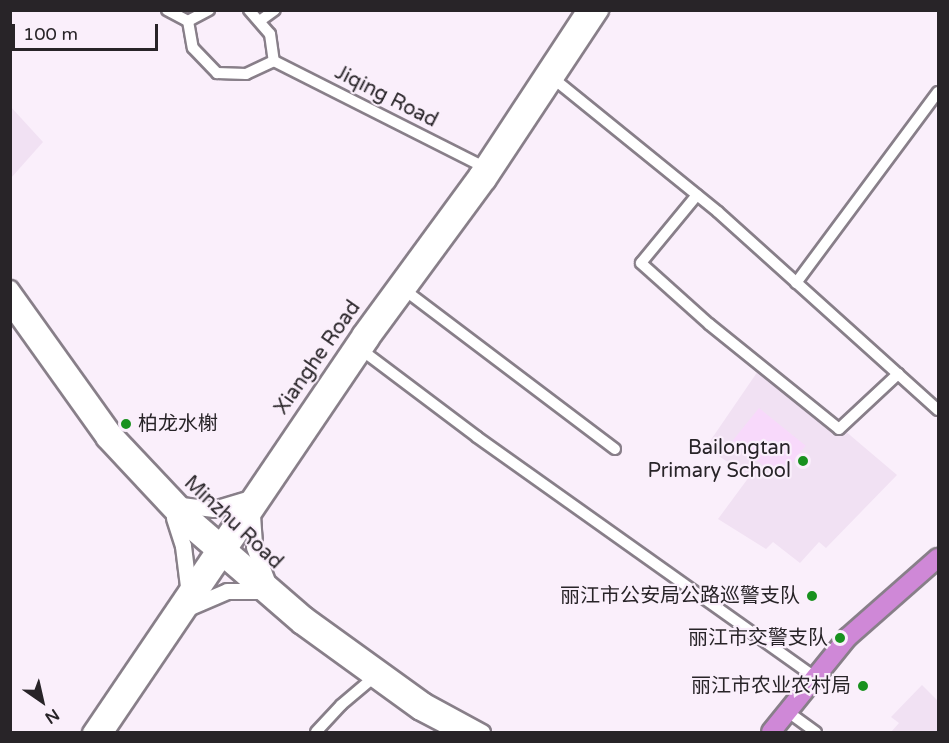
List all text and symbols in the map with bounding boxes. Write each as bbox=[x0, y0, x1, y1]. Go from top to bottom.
scale bar bbox=[15, 12, 160, 50]
text: 100 m bbox=[23, 23, 78, 45]
street label: Jiqing Road bbox=[331, 61, 441, 133]
street label: Xianghe Road bbox=[270, 296, 366, 420]
place label: 柏龙水榭 bbox=[138, 412, 218, 436]
marker: 柏龙水榭 bbox=[119, 417, 133, 431]
place label: Bailongtan Primary School bbox=[647, 437, 791, 484]
marker: Bailongtan Primary School bbox=[796, 454, 810, 468]
street label: Minzhu Road bbox=[179, 471, 287, 575]
place label: 丽江市公安局公路巡警支队 bbox=[560, 584, 800, 608]
marker: 丽江市公安局公路巡警支队 bbox=[805, 589, 819, 603]
place label: 丽江市交警支队 bbox=[688, 626, 828, 650]
marker: 丽江市交警支队 bbox=[833, 631, 847, 645]
north arrow bbox=[12, 671, 72, 731]
place label: 丽江市农业农村局 bbox=[691, 674, 851, 698]
marker: 丽江市农业农村局 bbox=[856, 679, 870, 693]
text: N bbox=[41, 704, 63, 728]

